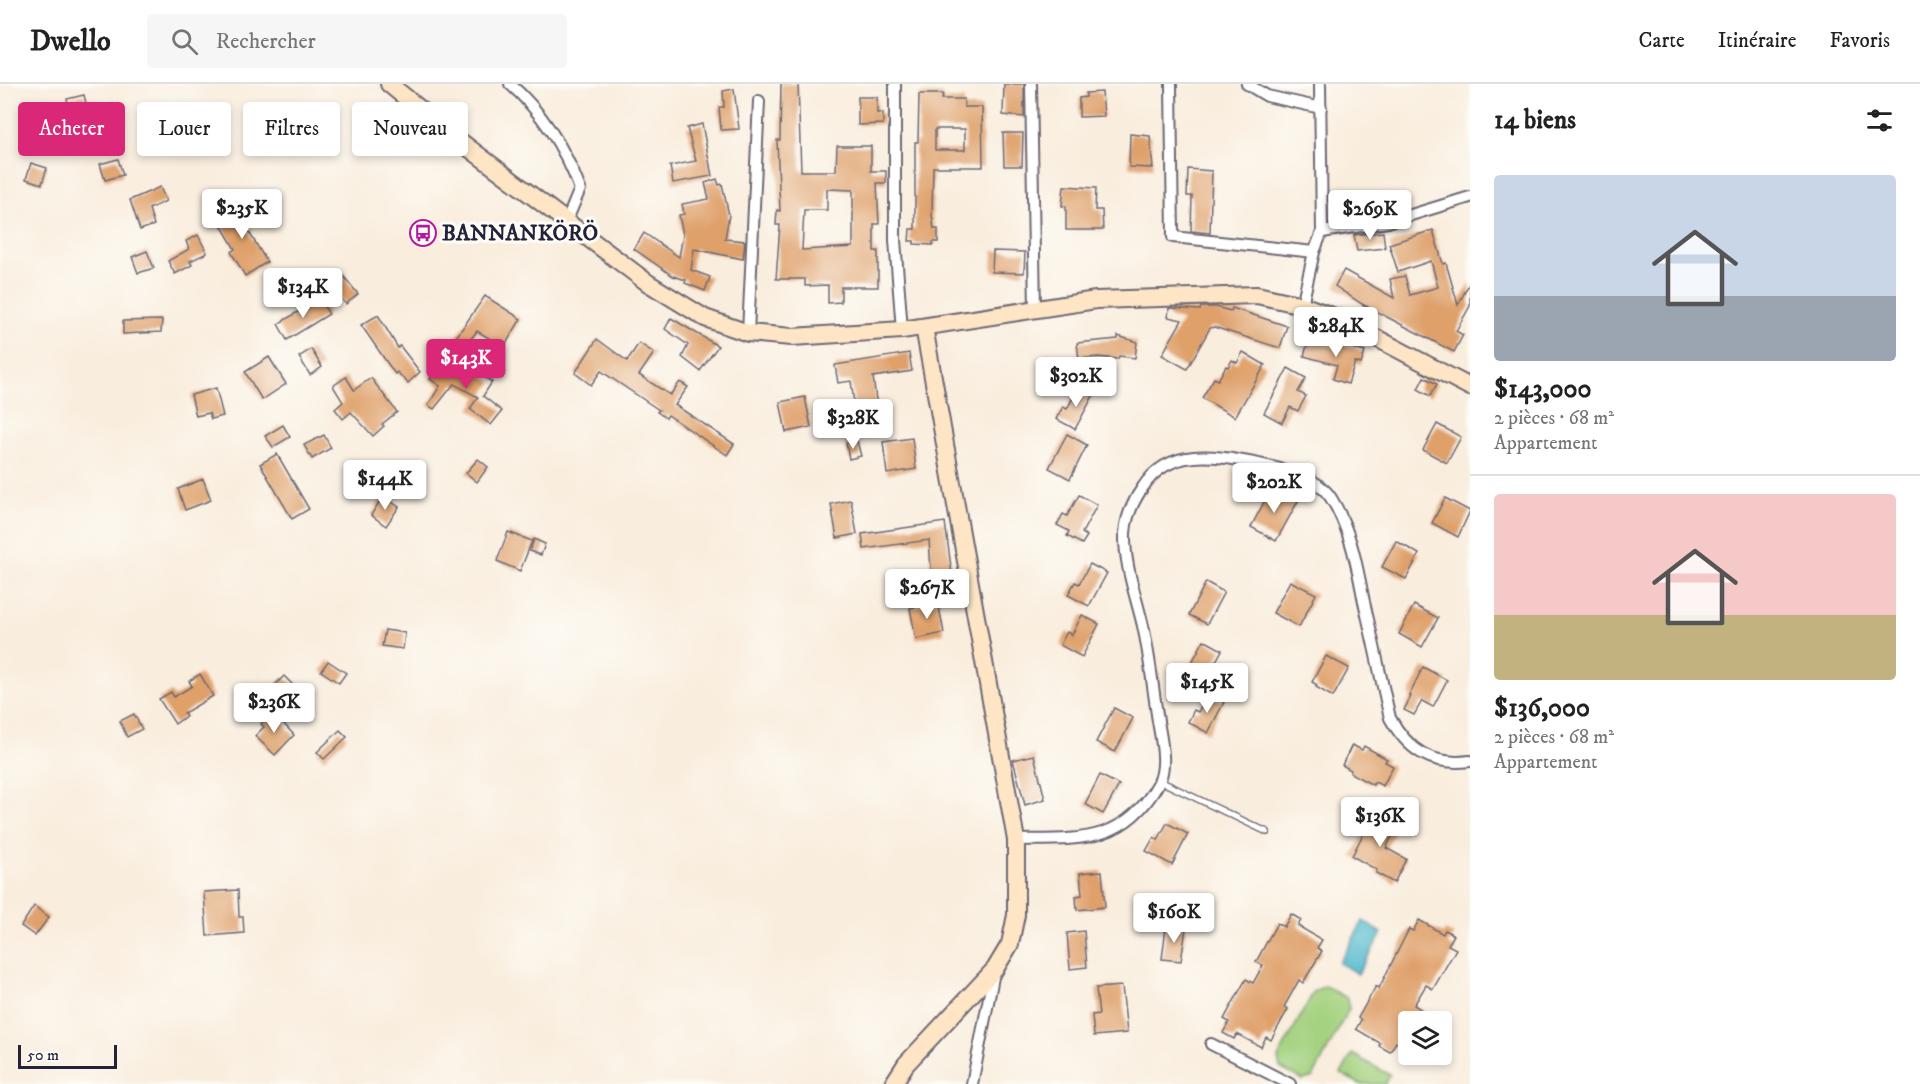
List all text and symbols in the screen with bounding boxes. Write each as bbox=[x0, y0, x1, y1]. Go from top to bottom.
search box bbox=[147, 14, 567, 68]
text: Dwello bbox=[30, 24, 111, 59]
icon: search bbox=[168, 25, 201, 58]
text: Rechercher bbox=[216, 28, 316, 55]
text: Carte bbox=[1639, 28, 1685, 54]
text: Itinéraire bbox=[1718, 28, 1796, 54]
text: Favoris bbox=[1829, 28, 1890, 54]
chip: Acheter bbox=[18, 102, 125, 156]
chip: Louer bbox=[137, 102, 231, 156]
chip: Filtres bbox=[243, 102, 340, 156]
chip: Nouveau bbox=[352, 102, 468, 156]
text: 14 biens bbox=[1494, 104, 1576, 137]
icon: filters bbox=[1863, 104, 1896, 137]
pin: $235K bbox=[200, 189, 284, 240]
pin: $269K bbox=[1328, 190, 1412, 241]
text: $235K bbox=[216, 196, 268, 221]
text: $269K bbox=[1342, 197, 1398, 222]
icon: home bbox=[1641, 214, 1749, 322]
bus stop icon: BANNANKÖRÖ bbox=[408, 218, 438, 248]
place label: BANNANKÖRÖ bbox=[442, 219, 598, 247]
pin: $134K bbox=[261, 268, 345, 319]
text: $134K bbox=[277, 275, 329, 300]
pin: $284K bbox=[1294, 307, 1378, 358]
text: $284K bbox=[1308, 314, 1364, 339]
pin: $143K bbox=[424, 339, 508, 390]
text: $143K bbox=[440, 346, 492, 371]
pin: $302K bbox=[1034, 357, 1118, 408]
text: $302K bbox=[1049, 364, 1103, 389]
text: $143,000 bbox=[1494, 373, 1591, 406]
pin: $328K bbox=[811, 399, 895, 450]
text: $328K bbox=[827, 406, 879, 431]
text: 2 pièces · 68 m² bbox=[1494, 406, 1614, 431]
text: Appartement bbox=[1494, 431, 1597, 456]
pin: $144K bbox=[343, 460, 427, 511]
pin: $202K bbox=[1232, 463, 1316, 514]
text: $144K bbox=[357, 467, 413, 492]
text: $202K bbox=[1246, 470, 1302, 495]
icon: home bbox=[1641, 533, 1749, 641]
pin: $267K bbox=[885, 569, 969, 620]
text: $267K bbox=[899, 576, 955, 601]
pin: $145K bbox=[1165, 663, 1249, 714]
text: $145K bbox=[1180, 670, 1234, 695]
pin: $236K bbox=[232, 683, 316, 734]
text: $236K bbox=[248, 690, 300, 715]
text: $136,000 bbox=[1494, 692, 1590, 725]
text: 2 pièces · 68 m² bbox=[1494, 725, 1614, 750]
text: Appartement bbox=[1494, 750, 1597, 775]
pin: $136K bbox=[1338, 797, 1422, 848]
text: $136K bbox=[1355, 804, 1405, 829]
pin: $160K bbox=[1132, 893, 1216, 944]
text: $160K bbox=[1147, 900, 1201, 925]
map controls bbox=[1398, 1011, 1452, 1065]
button: layers bbox=[1398, 1011, 1452, 1065]
scale bar bbox=[18, 1042, 117, 1070]
text: 50 m bbox=[27, 1045, 59, 1065]

